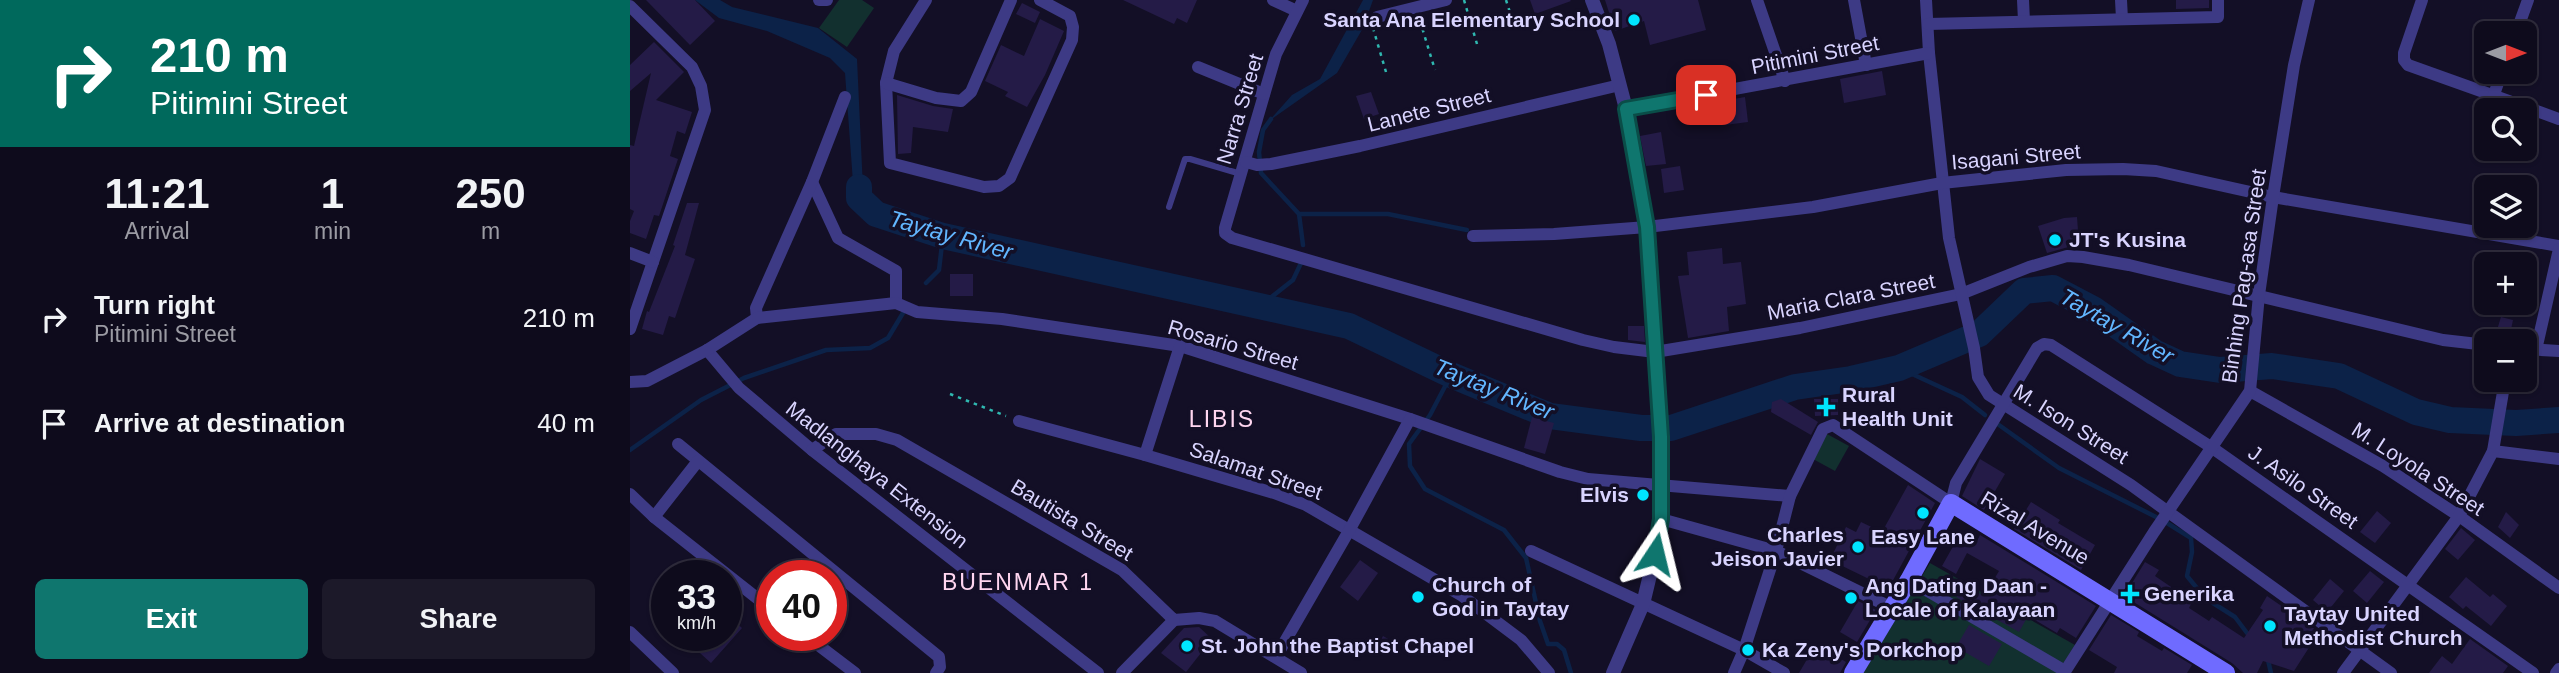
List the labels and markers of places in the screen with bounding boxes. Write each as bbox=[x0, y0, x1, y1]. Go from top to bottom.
place label: Santa Ana Elementary School bbox=[1323, 8, 1620, 31]
marker: Santa Ana Elementary School bbox=[1626, 12, 1642, 28]
pin bbox=[1676, 65, 1736, 125]
place label: JT's Kusina bbox=[2069, 228, 2186, 251]
marker: JT's Kusina bbox=[2047, 232, 2063, 248]
place label: Rural Health Unit bbox=[1842, 383, 1953, 430]
marker: Rural Health Unit bbox=[1816, 397, 1836, 417]
place label: Elvis bbox=[1580, 483, 1629, 506]
marker: Elvis bbox=[1635, 487, 1651, 503]
marker: Easy Lane bbox=[1915, 505, 1931, 521]
place label: Charles Jeison Javier bbox=[1711, 523, 1844, 570]
place label: Easy Lane bbox=[1871, 525, 1975, 548]
marker: Charles Jeison Javier bbox=[1850, 539, 1866, 555]
place label: Church of God in Taytay bbox=[1432, 573, 1570, 620]
place label: Ang Dating Daan - Locale of Kalayaan bbox=[1865, 574, 2055, 621]
place label: Generika bbox=[2144, 582, 2234, 605]
marker: Generika bbox=[2122, 586, 2138, 602]
marker: Church of God in Taytay bbox=[1410, 589, 1426, 605]
marker: Ang Dating Daan - Locale of Kalayaan bbox=[1843, 590, 1859, 606]
place label: Taytay United Methodist Church bbox=[2284, 602, 2463, 649]
marker: Taytay United Methodist Church bbox=[2262, 618, 2278, 634]
place label: St. John the Baptist Chapel bbox=[1201, 634, 1474, 657]
marker: St. John the Baptist Chapel bbox=[1179, 638, 1195, 654]
place label: Ka Zeny's Porkchop bbox=[1762, 638, 1963, 661]
marker: Ka Zeny's Porkchop bbox=[1740, 642, 1756, 658]

